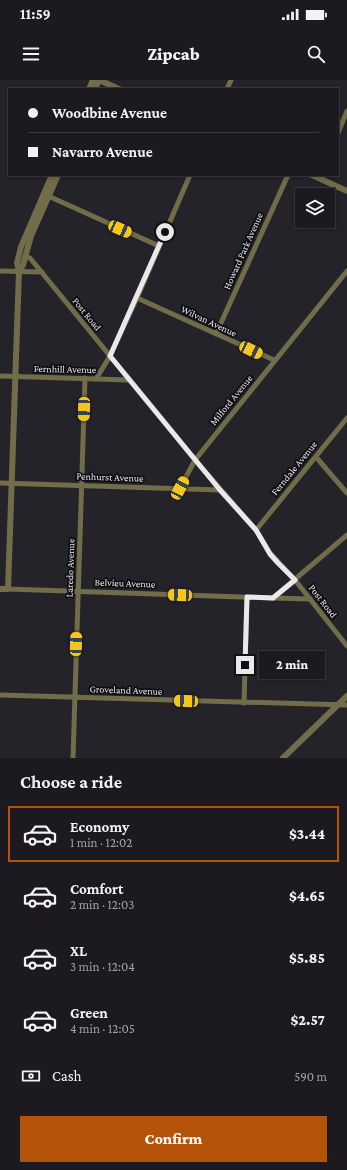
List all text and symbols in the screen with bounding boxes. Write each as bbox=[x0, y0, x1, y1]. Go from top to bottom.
text: 11:59 bbox=[20, 6, 51, 22]
icon: menu bbox=[20, 43, 42, 65]
icon: search bbox=[305, 43, 327, 65]
text: Zipcab bbox=[147, 44, 200, 64]
text: Woodbine Avenue bbox=[52, 105, 167, 121]
text: Navarro Avenue bbox=[52, 144, 153, 160]
map controls bbox=[295, 188, 335, 228]
button: layers bbox=[295, 188, 335, 228]
street label: Howard Park Avenue bbox=[221, 210, 265, 291]
car bbox=[107, 219, 133, 239]
route start bbox=[156, 223, 174, 241]
street label: Post Road bbox=[70, 295, 104, 333]
street label: Wilvan Avenue bbox=[179, 303, 239, 339]
car bbox=[238, 339, 264, 361]
street label: Fernhill Avenue bbox=[34, 363, 97, 375]
street label: Milford Avenue bbox=[207, 372, 255, 427]
car bbox=[78, 397, 90, 421]
street label: Ferndale Avenue bbox=[269, 438, 320, 497]
street label: Penhurst Avenue bbox=[76, 470, 144, 484]
car bbox=[169, 475, 191, 501]
street label: Laredo Avenue bbox=[63, 538, 77, 598]
street label: Belvieu Avenue bbox=[94, 576, 156, 590]
street label: Post Road bbox=[307, 582, 340, 620]
car bbox=[168, 589, 192, 601]
car bbox=[70, 632, 82, 656]
callout: 2 min bbox=[259, 651, 325, 679]
route end bbox=[236, 656, 254, 674]
text: 2 min bbox=[276, 657, 308, 672]
street label: Groveland Avenue bbox=[89, 683, 163, 697]
car bbox=[174, 695, 198, 707]
text: Choose a ride bbox=[20, 772, 122, 792]
icon: car bbox=[22, 816, 58, 852]
text: Economy bbox=[70, 819, 129, 835]
text: $3.44 bbox=[289, 826, 325, 842]
text: 1 min · 12:02 bbox=[70, 835, 133, 850]
icon: car bbox=[22, 878, 58, 914]
text: Comfort bbox=[70, 881, 124, 897]
text: $4.65 bbox=[289, 888, 325, 904]
text: 2 min · 12:03 bbox=[70, 897, 134, 912]
icon: car bbox=[22, 940, 58, 976]
text: XL bbox=[70, 943, 87, 959]
text: $5.85 bbox=[289, 950, 325, 966]
text: 3 min · 12:04 bbox=[70, 959, 135, 974]
icon: car bbox=[22, 1002, 58, 1038]
text: Green bbox=[70, 1005, 108, 1021]
text: $2.57 bbox=[290, 1012, 325, 1028]
text: 4 min · 12:05 bbox=[70, 1021, 135, 1036]
icon: cash bbox=[20, 1065, 42, 1087]
text: Cash bbox=[52, 1068, 82, 1084]
text: 590 m bbox=[294, 1069, 327, 1084]
button: Confirm bbox=[20, 1116, 327, 1162]

